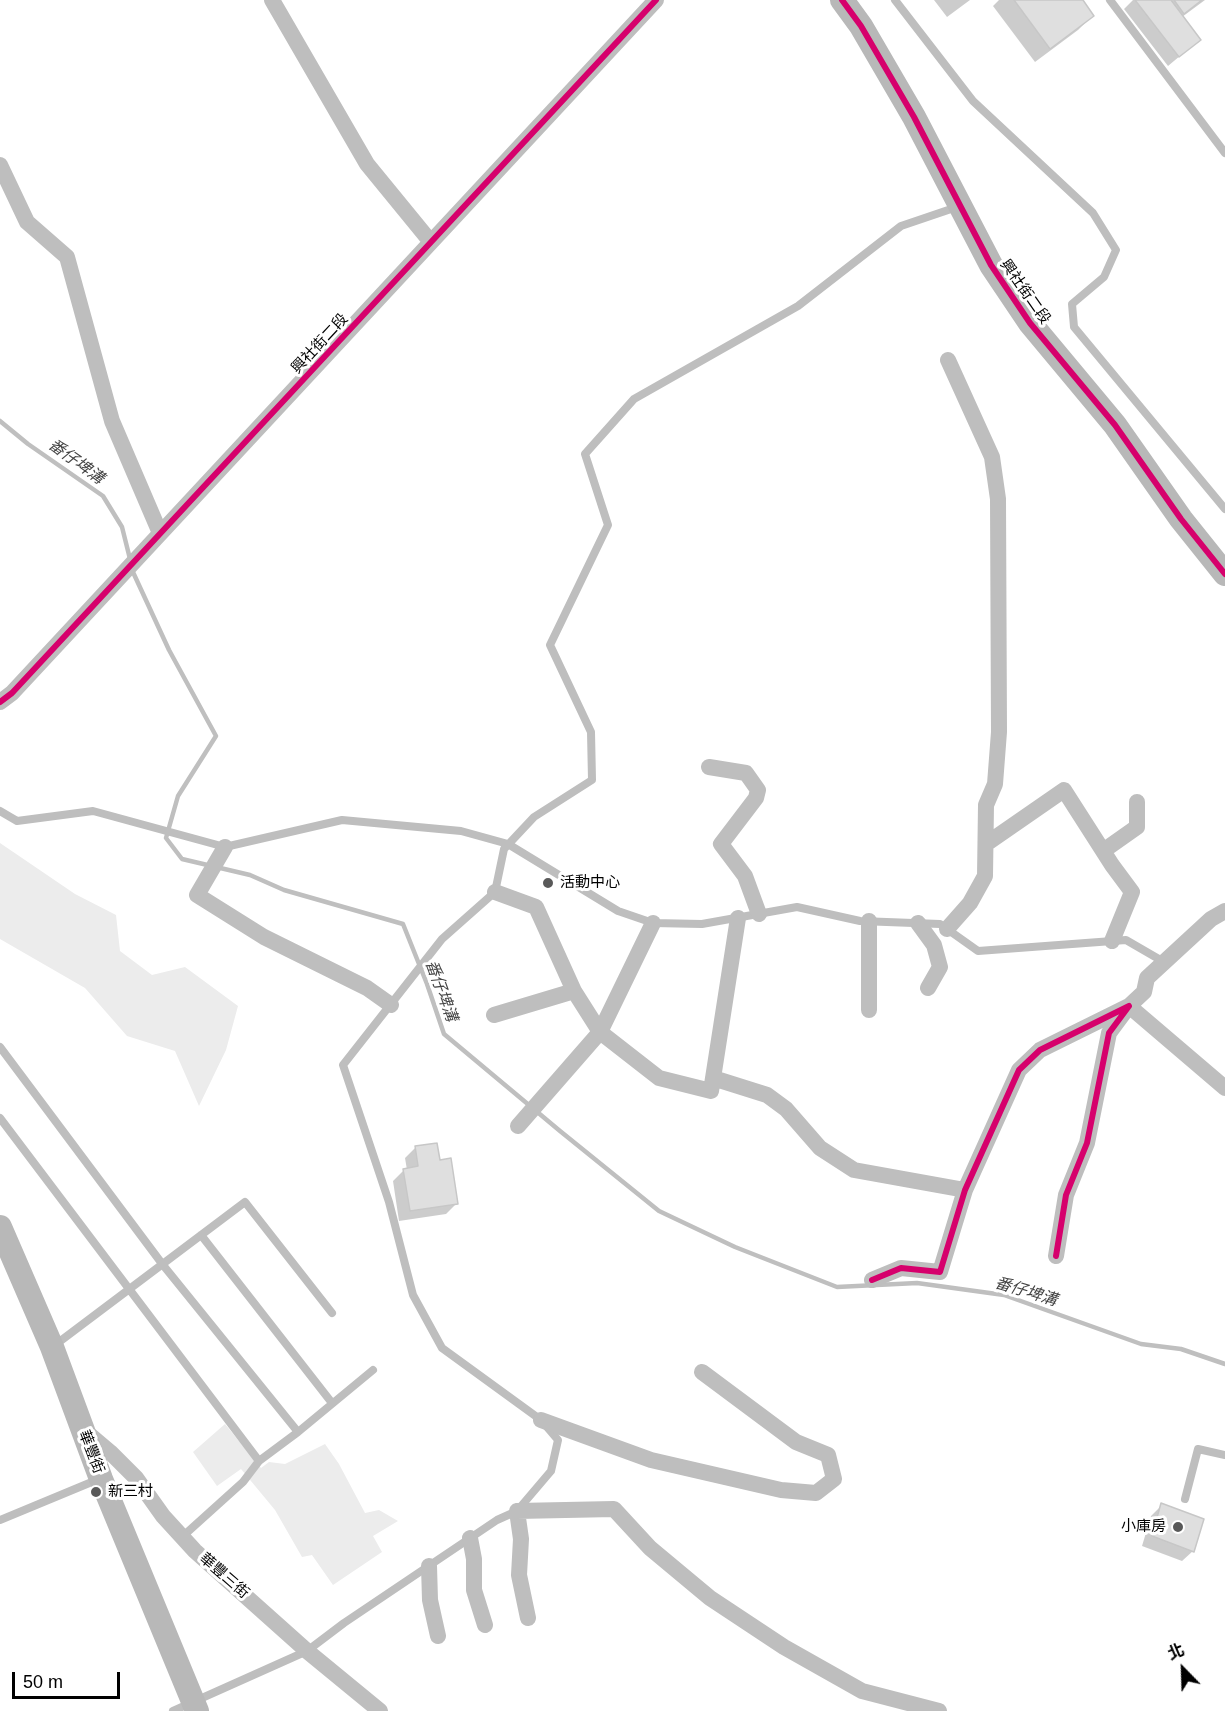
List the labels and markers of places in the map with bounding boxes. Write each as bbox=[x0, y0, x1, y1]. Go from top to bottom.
place label: 活動中心 bbox=[560, 874, 620, 892]
marker: 活動中心 bbox=[541, 876, 555, 890]
place label: 新三村 bbox=[108, 1483, 153, 1501]
marker: 新三村 bbox=[89, 1485, 103, 1499]
place label: 小庫房 bbox=[1121, 1518, 1166, 1536]
marker: 小庫房 bbox=[1171, 1520, 1185, 1534]

